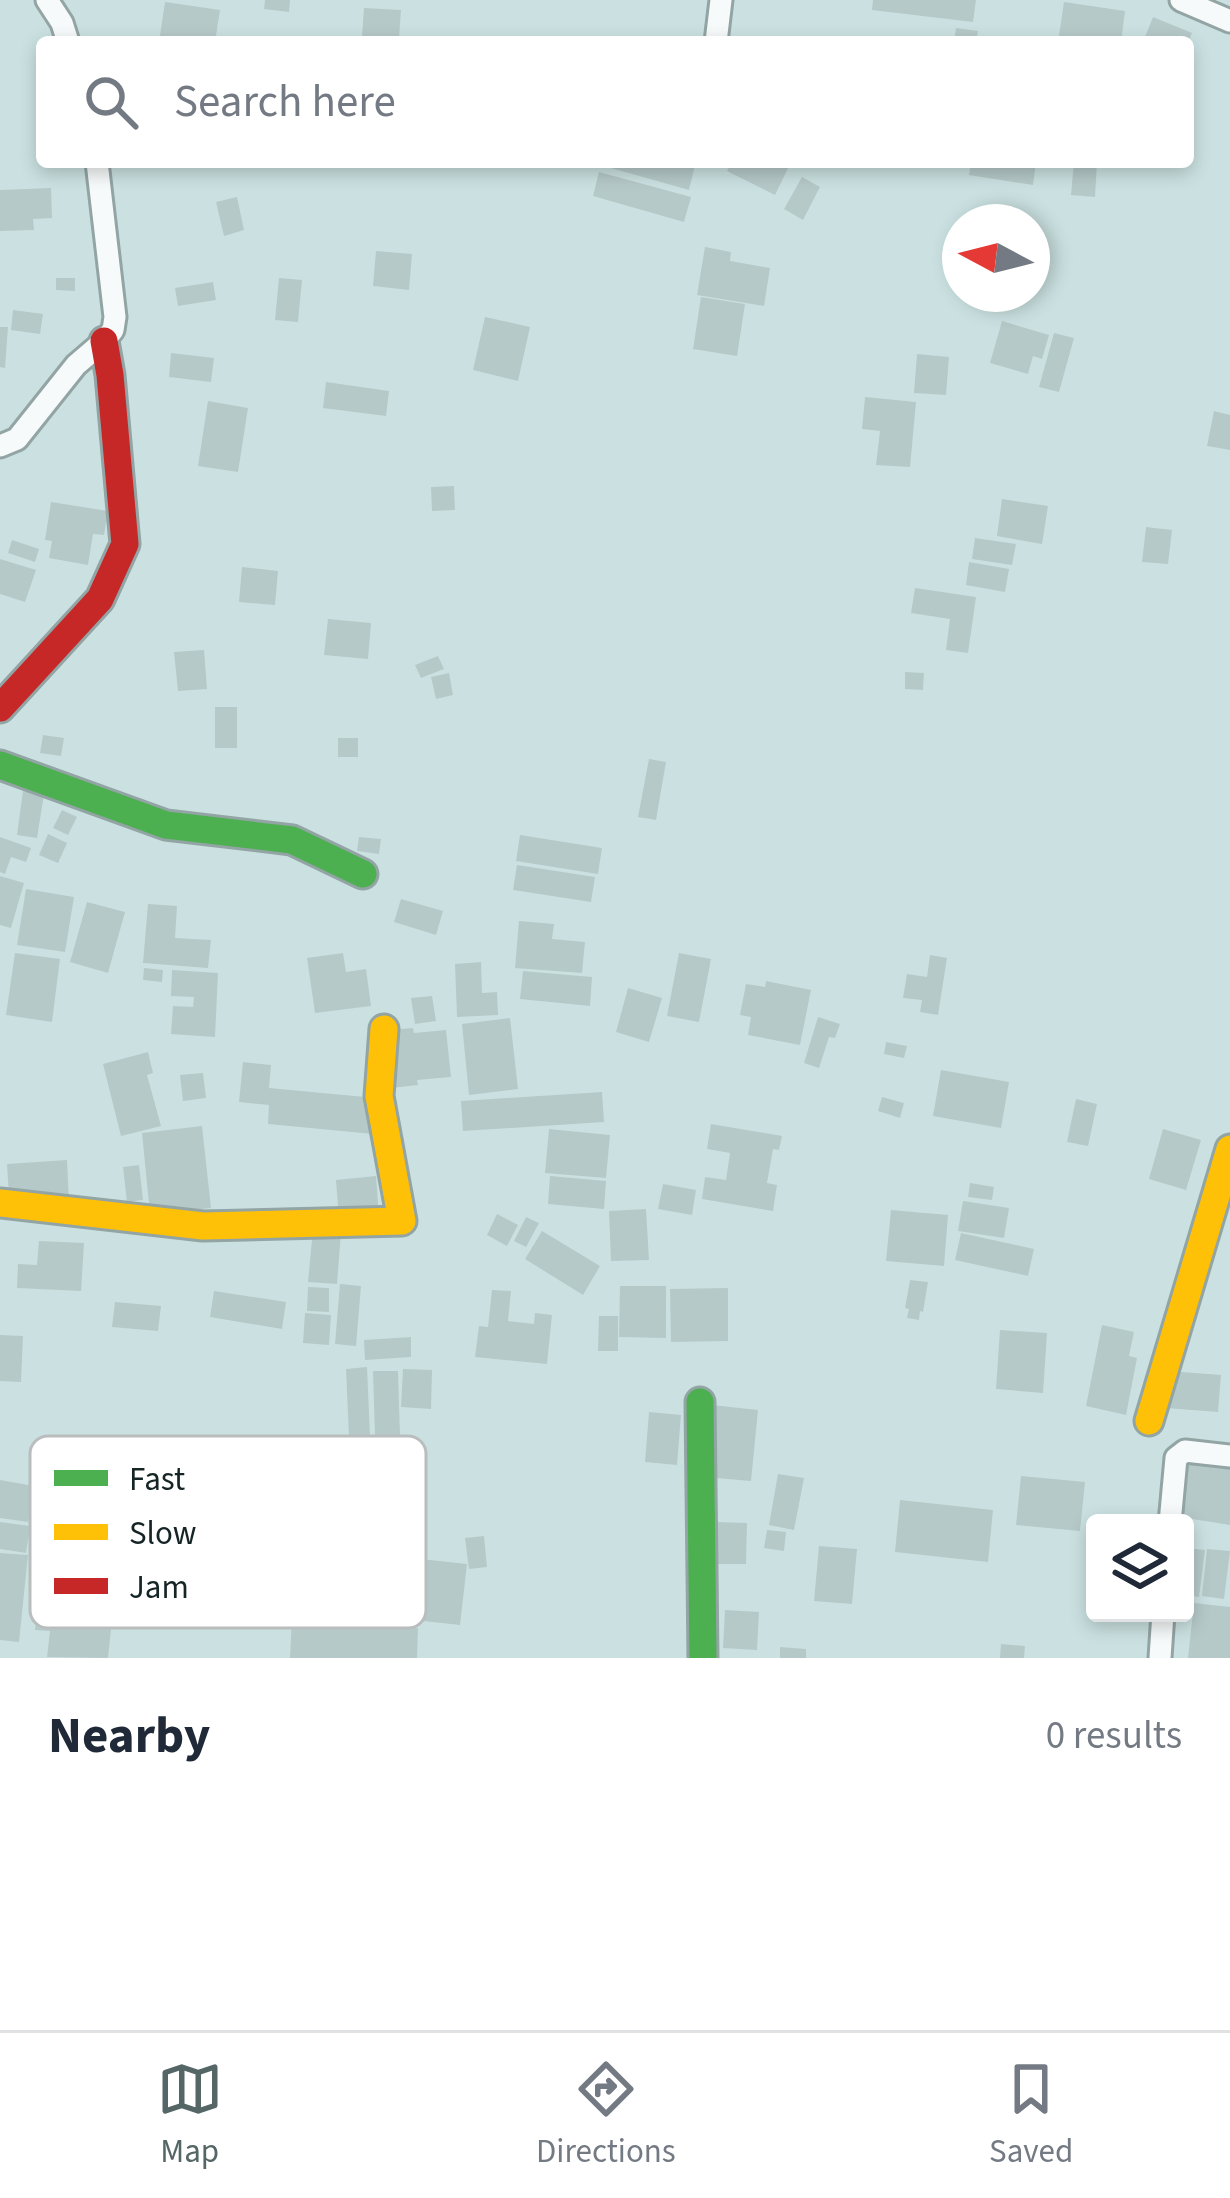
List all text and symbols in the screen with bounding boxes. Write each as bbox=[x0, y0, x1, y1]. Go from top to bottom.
search box bbox=[36, 36, 1194, 168]
icon: search bbox=[78, 69, 144, 135]
text: Search here bbox=[174, 70, 396, 134]
north arrow bbox=[942, 204, 1050, 312]
legend bbox=[30, 1436, 426, 1628]
text: Fast bbox=[129, 1456, 185, 1503]
text: Slow bbox=[129, 1510, 197, 1557]
map controls bbox=[1086, 1514, 1194, 1622]
button: layers bbox=[1086, 1514, 1194, 1622]
text: Jam bbox=[129, 1564, 189, 1611]
text: Nearby bbox=[48, 1700, 210, 1772]
text: 0 results bbox=[1046, 1708, 1182, 1764]
tab: Map bbox=[157, 2056, 223, 2175]
tab: Directions bbox=[536, 2056, 676, 2175]
tab: Saved bbox=[989, 2056, 1073, 2175]

